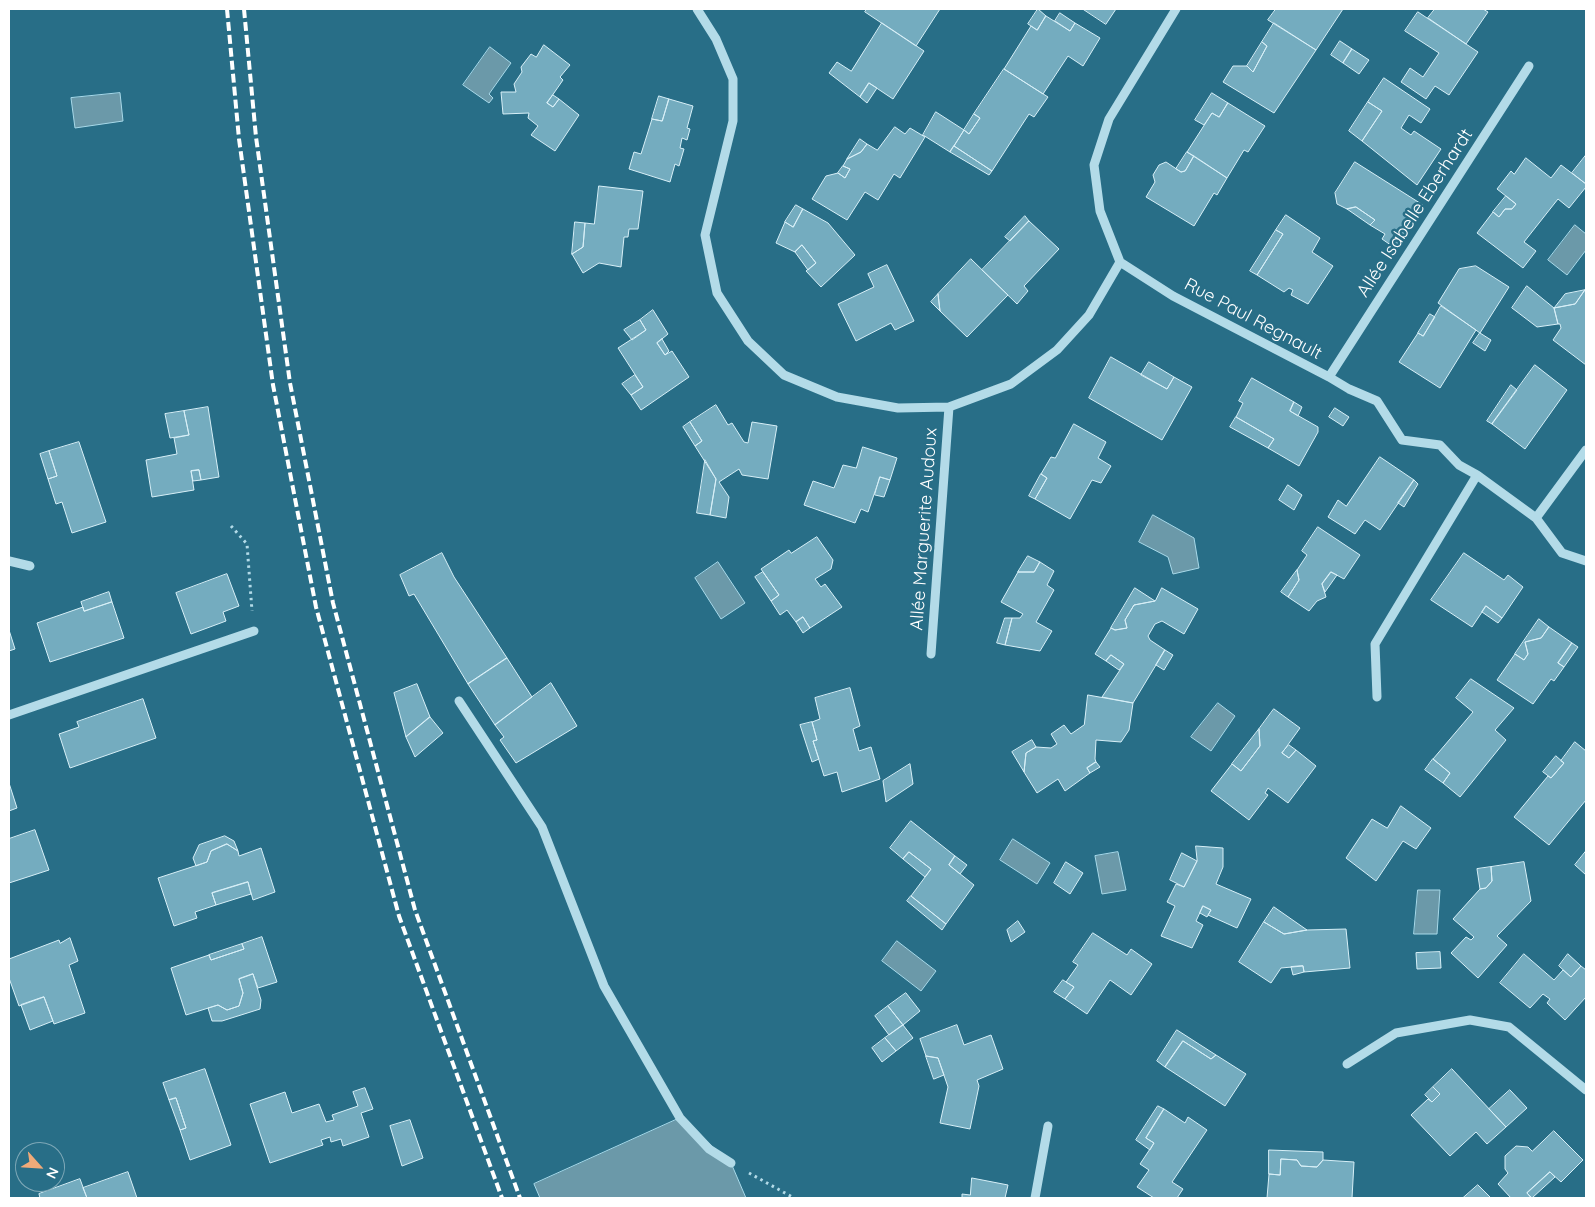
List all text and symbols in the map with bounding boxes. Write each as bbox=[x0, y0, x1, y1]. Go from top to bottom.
street label: Allée Isabelle Eberhardt bbox=[1353, 125, 1477, 301]
street label: Rue Paul Regnault bbox=[1181, 274, 1325, 364]
street label: Allée Marguerite Audoux bbox=[906, 427, 942, 631]
north arrow bbox=[15, 1142, 65, 1192]
text: N bbox=[42, 1165, 63, 1182]

